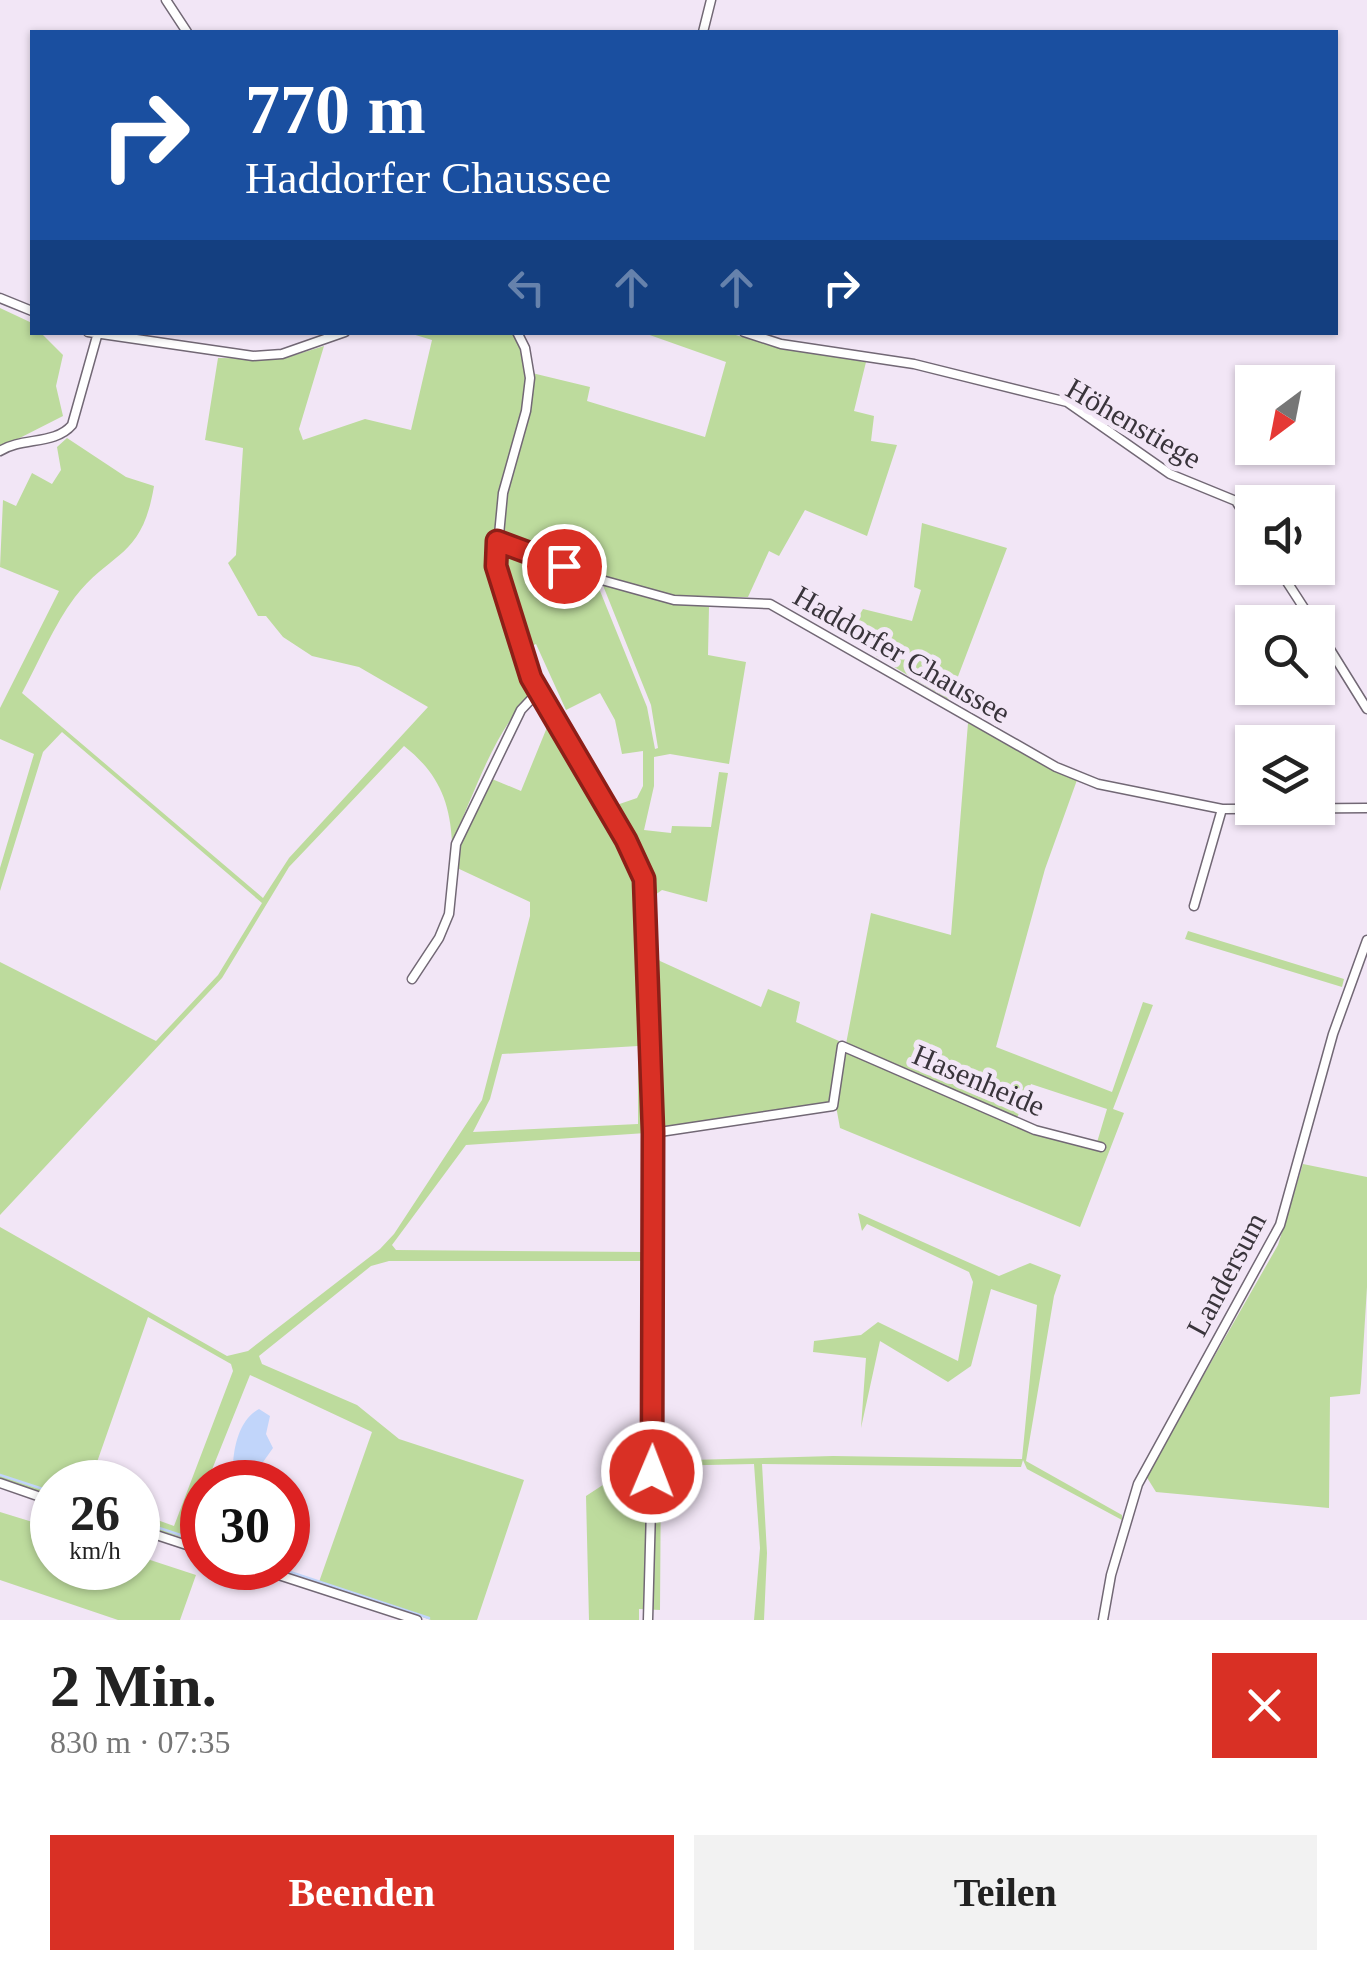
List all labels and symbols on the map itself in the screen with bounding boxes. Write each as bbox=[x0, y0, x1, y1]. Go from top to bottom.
north arrow bbox=[1235, 365, 1335, 465]
street label: Höhenstiege bbox=[1061, 371, 1207, 475]
pin bbox=[522, 524, 607, 609]
street label: Haddorfer Chaussee bbox=[788, 579, 1016, 729]
street label: Hasenheide bbox=[908, 1037, 1050, 1123]
street label: Landersum bbox=[1180, 1207, 1272, 1341]
position arrow bbox=[600, 1420, 704, 1524]
speed limit sign: 30 bbox=[180, 1460, 310, 1590]

